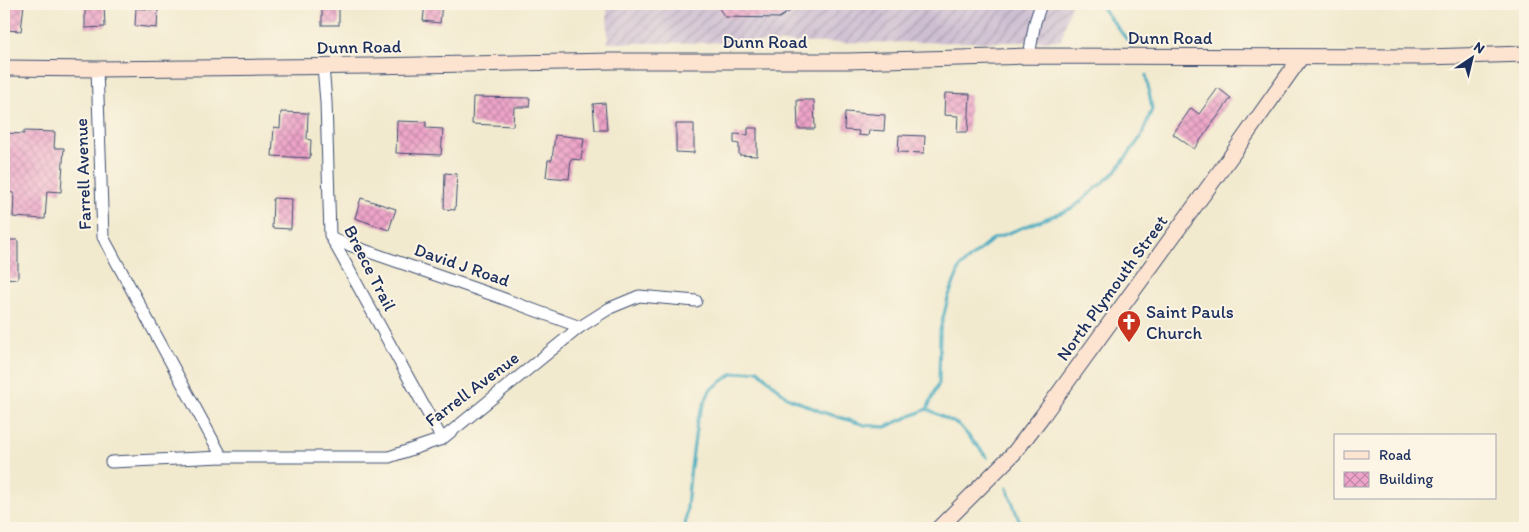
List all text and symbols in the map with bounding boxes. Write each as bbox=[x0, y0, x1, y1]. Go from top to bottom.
street label: Dunn Road bbox=[1127, 27, 1213, 49]
street label: Dunn Road bbox=[722, 31, 808, 53]
north arrow bbox=[1446, 32, 1496, 82]
street label: Dunn Road bbox=[316, 35, 402, 59]
text: N bbox=[1470, 38, 1488, 57]
street label: Farrell Avenue bbox=[70, 118, 96, 230]
street label: North Plymouth Street bbox=[1052, 211, 1172, 365]
street label: Breece Trail bbox=[339, 222, 401, 314]
street label: David J Road bbox=[411, 238, 513, 292]
place label: Saint Pauls Church bbox=[1146, 301, 1234, 344]
church icon: Saint Pauls Church bbox=[1116, 309, 1142, 343]
street label: Farrell Avenue bbox=[421, 347, 523, 431]
legend bbox=[1334, 434, 1496, 500]
text: Road bbox=[1379, 446, 1412, 464]
text: Building bbox=[1379, 470, 1433, 488]

